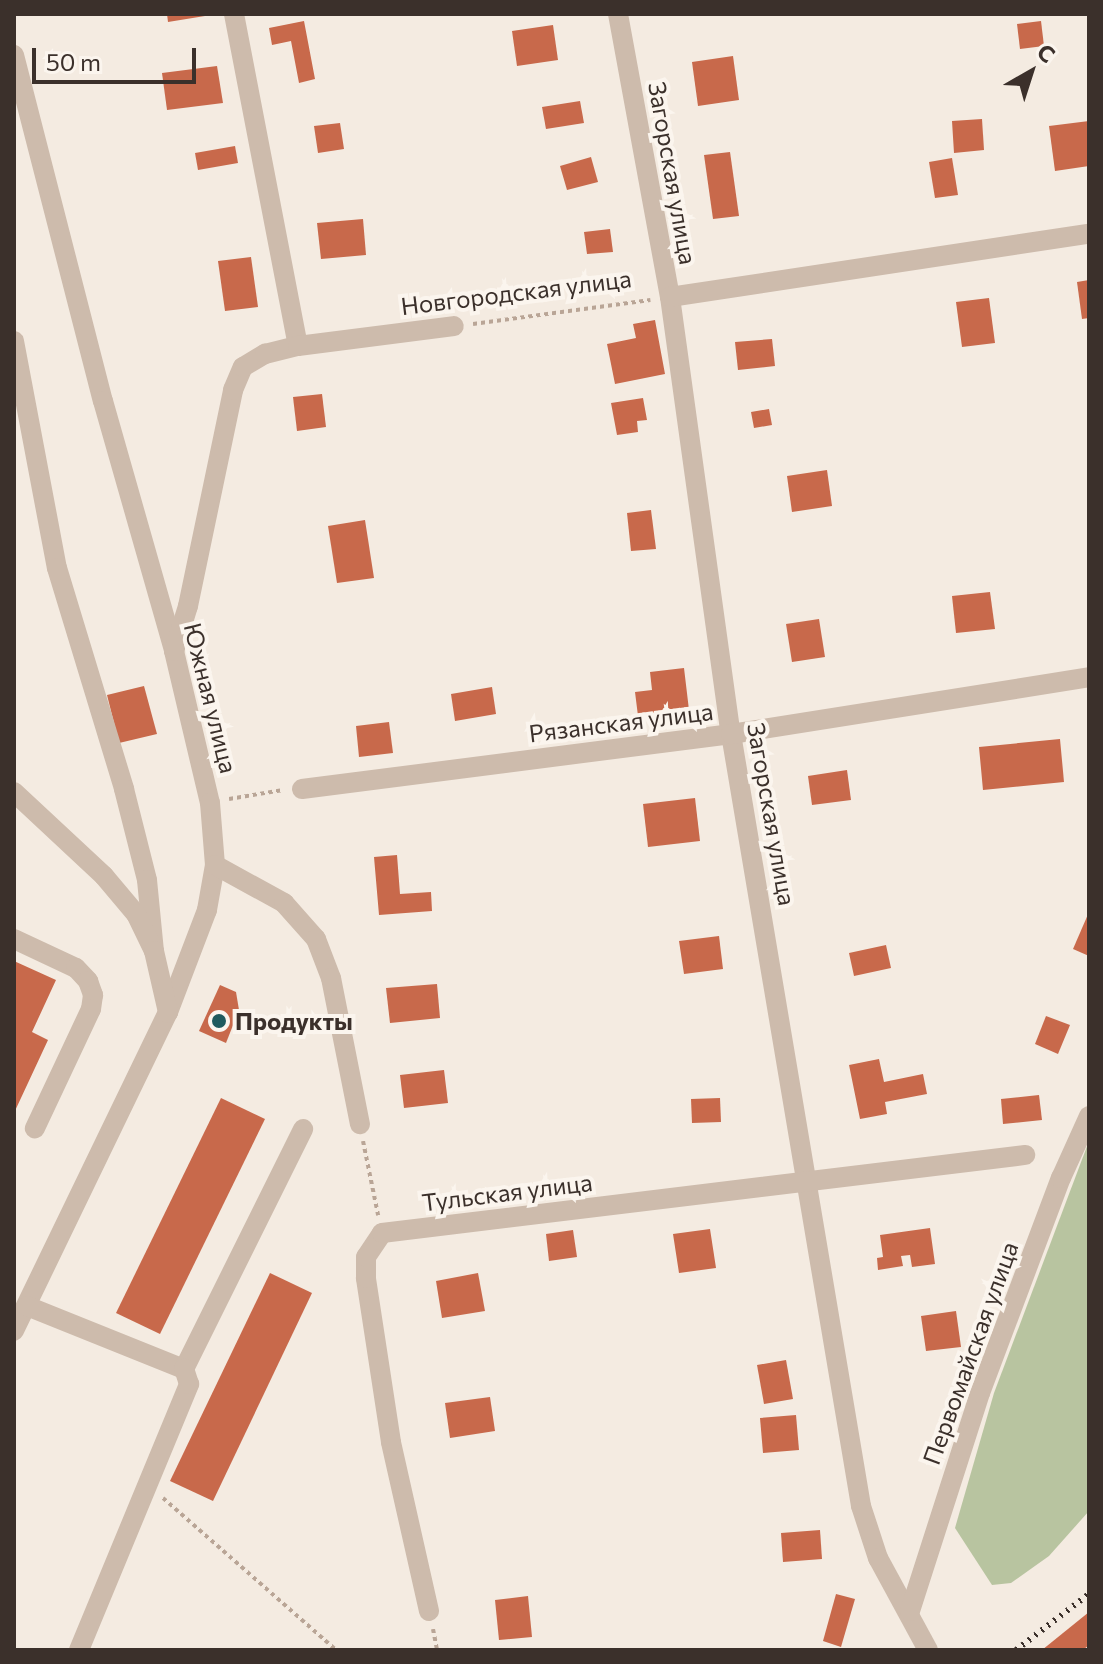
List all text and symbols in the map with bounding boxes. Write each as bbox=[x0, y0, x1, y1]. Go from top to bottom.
scale bar bbox=[36, 32, 200, 82]
north arrow bbox=[991, 32, 1071, 112]
text: С bbox=[1032, 38, 1061, 68]
text: 50 m bbox=[46, 47, 101, 76]
street label: Загорская улица bbox=[643, 79, 703, 267]
street label: Новгородская улица bbox=[399, 264, 633, 320]
street label: Южная улица bbox=[178, 620, 244, 776]
street label: Рязанская улица bbox=[527, 696, 715, 748]
street label: Загорская улица bbox=[742, 720, 802, 908]
place label: Продукты bbox=[235, 1007, 353, 1035]
marker: Продукты bbox=[210, 1012, 228, 1030]
street label: Тульская улица bbox=[420, 1167, 594, 1217]
street label: Первомайская улица bbox=[916, 1238, 1024, 1468]

